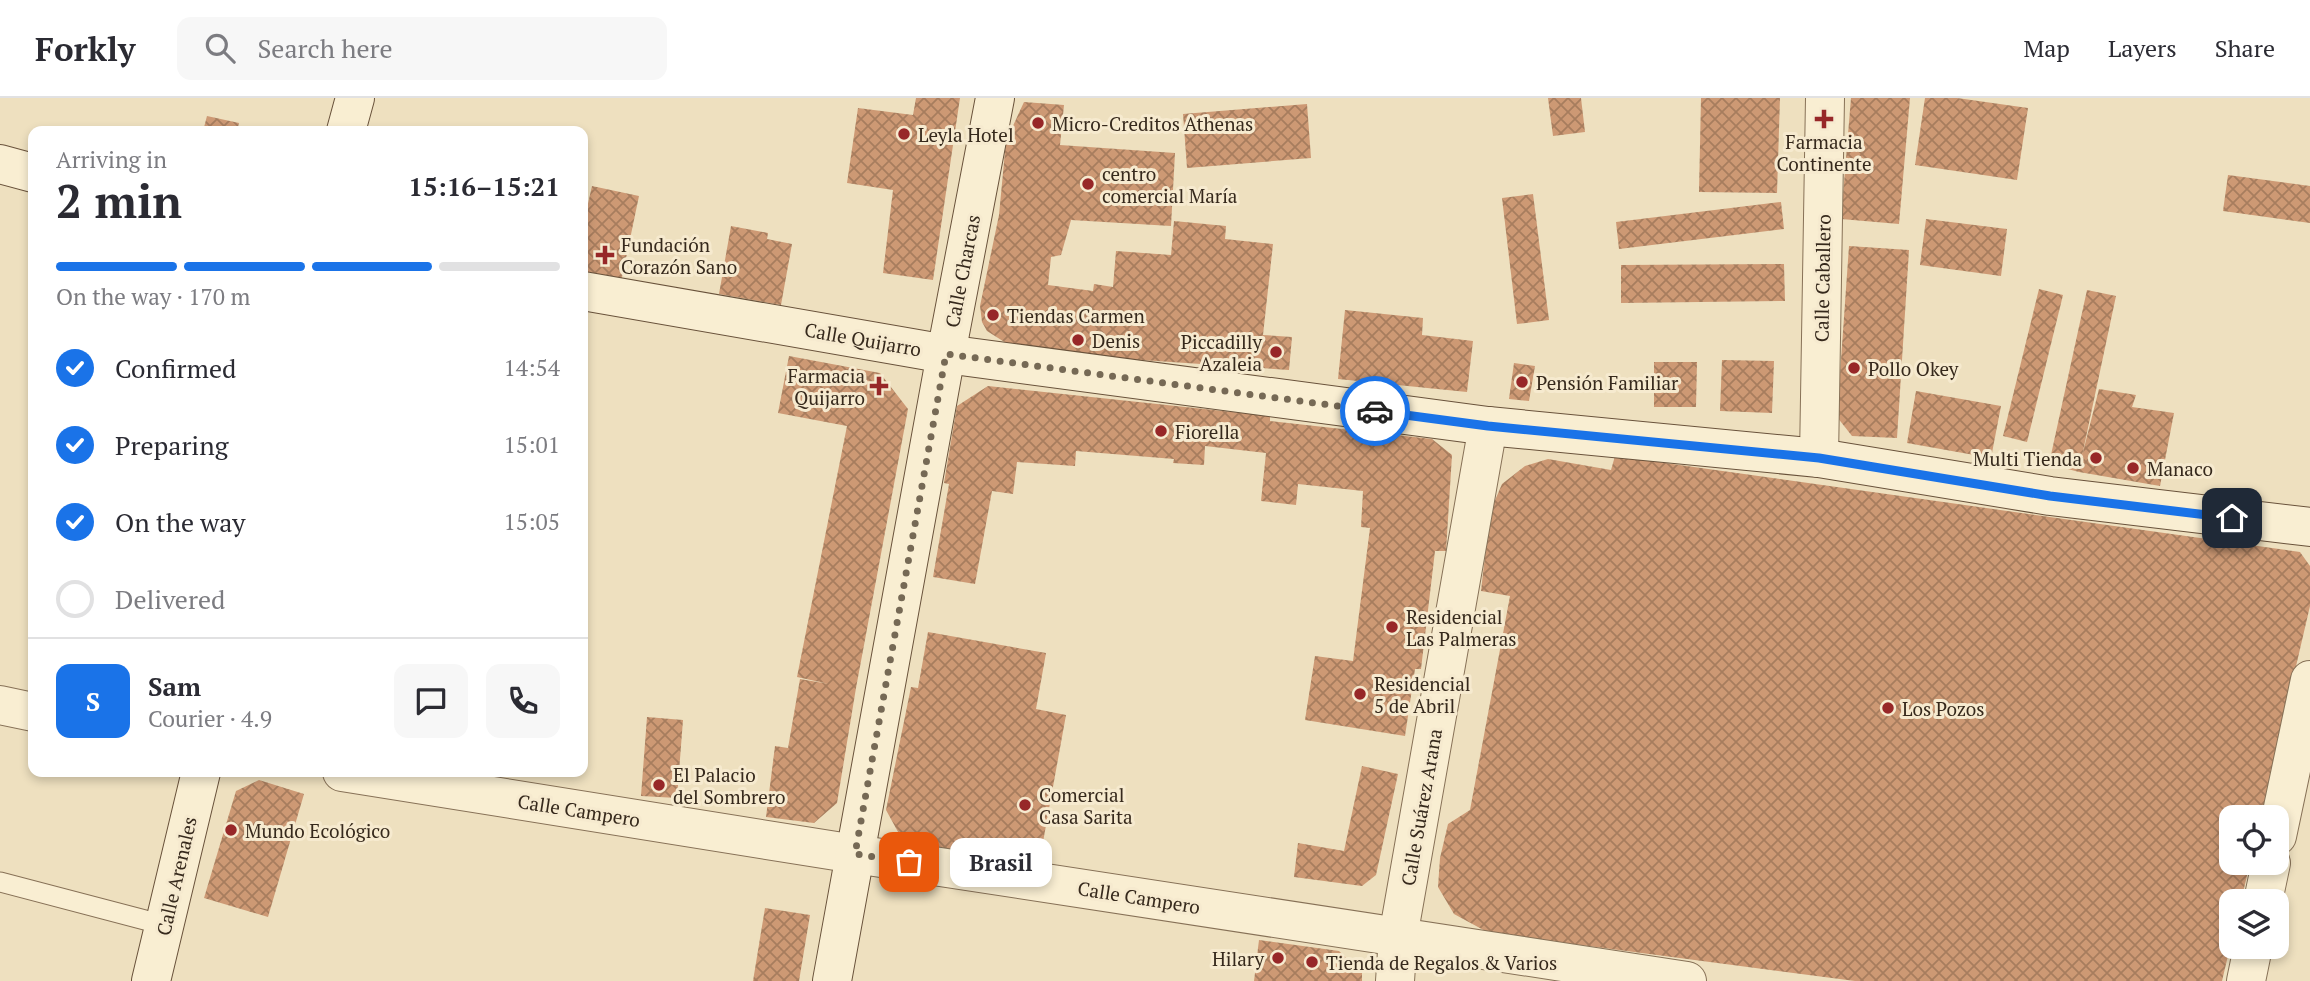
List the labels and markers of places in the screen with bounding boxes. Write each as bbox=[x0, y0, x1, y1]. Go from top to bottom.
place label: Micro-Creditos Athenas bbox=[1052, 111, 1253, 136]
marker: Farmacia Continente bbox=[1816, 111, 1832, 127]
marker: Micro-Creditos Athenas bbox=[1030, 115, 1046, 131]
place label: Leyla Hotel bbox=[918, 122, 1014, 147]
marker: Leyla Hotel bbox=[896, 126, 912, 142]
place label: Farmacia Continente bbox=[1776, 129, 1872, 176]
place label: centro comercial María bbox=[1102, 161, 1238, 208]
marker: centro comercial María bbox=[1080, 176, 1096, 192]
place label: Fundación Corazón Sano bbox=[621, 232, 737, 279]
marker: Fundación Corazón Sano bbox=[595, 245, 615, 265]
place label: Tiendas Carmen bbox=[1007, 303, 1145, 328]
marker: Tiendas Carmen bbox=[985, 307, 1001, 323]
place label: Denis bbox=[1092, 328, 1140, 353]
place label: Piccadilly Azaleia bbox=[1181, 329, 1262, 376]
marker: Denis bbox=[1070, 332, 1086, 348]
marker: Piccadilly Azaleia bbox=[1268, 344, 1284, 360]
place label: Pollo Okey bbox=[1868, 356, 1959, 381]
marker: Pollo Okey bbox=[1846, 360, 1862, 376]
place label: Farmacia Quijarro bbox=[788, 363, 865, 410]
place label: Pensión Familiar bbox=[1536, 370, 1679, 395]
marker: Pensión Familiar bbox=[1514, 374, 1530, 390]
marker: Farmacia Quijarro bbox=[871, 378, 887, 394]
place label: Fiorella bbox=[1175, 419, 1240, 444]
marker: Fiorella bbox=[1153, 423, 1169, 439]
place label: Multi Tienda bbox=[1973, 446, 2082, 471]
marker: Multi Tienda bbox=[2088, 450, 2104, 466]
place label: Manaco bbox=[2147, 456, 2213, 481]
marker: Manaco bbox=[2125, 460, 2141, 476]
pin bbox=[2202, 488, 2262, 548]
place label: Residencial Las Palmeras bbox=[1406, 604, 1517, 651]
marker: Residencial Las Palmeras bbox=[1384, 619, 1400, 635]
place label: Residencial 5 de Abril bbox=[1374, 671, 1471, 718]
marker: Residencial 5 de Abril bbox=[1352, 686, 1368, 702]
place label: Los Pozos bbox=[1902, 696, 1985, 721]
marker: Los Pozos bbox=[1880, 700, 1896, 716]
place label: El Palacio del Sombrero bbox=[673, 762, 786, 809]
marker: El Palacio del Sombrero bbox=[651, 777, 667, 793]
place label: Comercial Casa Sarita bbox=[1039, 782, 1133, 829]
marker: Comercial Casa Sarita bbox=[1017, 797, 1033, 813]
place label: Mundo Ecológico bbox=[245, 818, 390, 843]
marker: Mundo Ecológico bbox=[223, 822, 239, 838]
pin bbox=[879, 832, 939, 892]
callout: Brasil bbox=[951, 838, 1052, 886]
place label: Hilary bbox=[1212, 946, 1264, 971]
marker: Hilary bbox=[1270, 950, 1286, 966]
place label: Tienda de Regalos & Varios bbox=[1326, 950, 1557, 975]
marker: Tienda de Regalos & Varios bbox=[1304, 954, 1320, 970]

